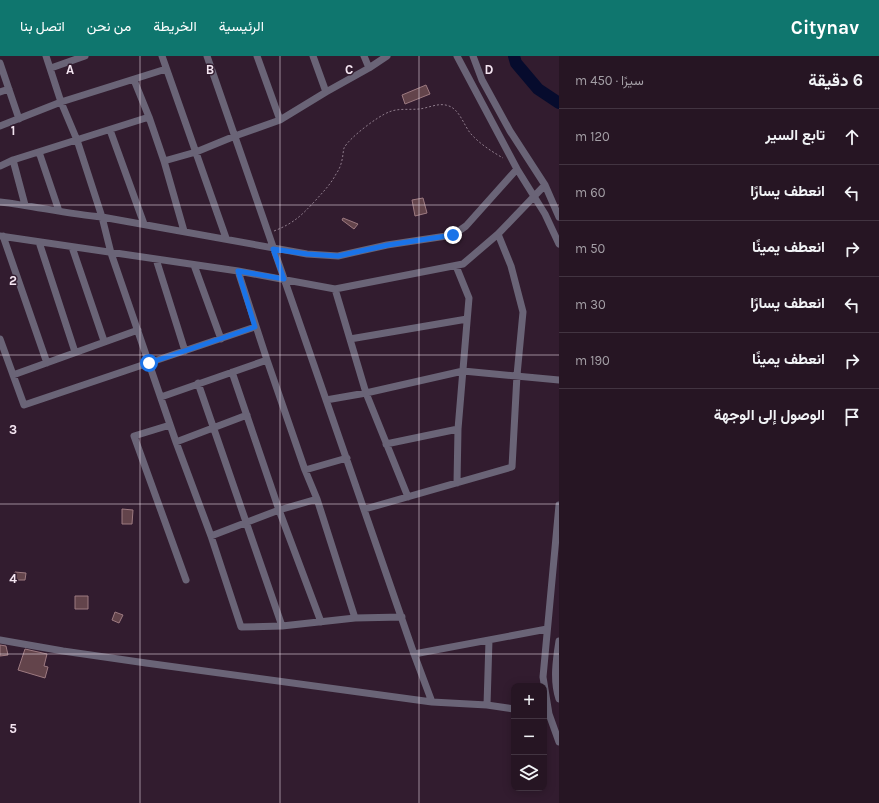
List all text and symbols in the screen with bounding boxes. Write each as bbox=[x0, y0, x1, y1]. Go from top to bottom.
text: Citynav bbox=[791, 17, 859, 39]
text: اتصل بنا bbox=[20, 18, 65, 35]
text: من نحن bbox=[87, 18, 131, 35]
text: الخريطة bbox=[153, 18, 197, 35]
text: الرئيسية bbox=[219, 18, 264, 35]
text: A bbox=[66, 62, 74, 77]
text: B bbox=[206, 62, 214, 77]
text: C bbox=[345, 62, 353, 77]
text: D bbox=[485, 62, 494, 77]
text: 6 دقيقة bbox=[808, 70, 863, 90]
text: سيرًا · 450 m bbox=[575, 73, 644, 88]
text: 1 bbox=[11, 123, 15, 138]
text: تابع السير bbox=[765, 126, 825, 144]
icon: ahead bbox=[841, 126, 863, 148]
text: 120 m bbox=[575, 129, 610, 144]
text: انعطف يسارًا bbox=[750, 182, 825, 200]
icon: left bbox=[841, 182, 863, 204]
text: 60 m bbox=[575, 185, 605, 200]
route end bbox=[444, 226, 462, 244]
text: انعطف يمينًا bbox=[752, 238, 825, 256]
icon: right bbox=[841, 238, 863, 260]
text: 50 m bbox=[575, 241, 605, 256]
text: 2 bbox=[9, 273, 17, 288]
text: انعطف يسارًا bbox=[750, 294, 825, 312]
icon: left bbox=[841, 294, 863, 316]
text: 30 m bbox=[575, 297, 606, 312]
text: انعطف يمينًا bbox=[752, 350, 825, 368]
icon: right bbox=[841, 350, 863, 372]
text: 190 m bbox=[575, 353, 610, 368]
route start bbox=[140, 354, 158, 372]
text: الوصول إلى الوجهة bbox=[714, 406, 825, 424]
icon: arrive bbox=[841, 406, 863, 428]
text: 3 bbox=[9, 422, 17, 437]
text: 4 bbox=[9, 571, 17, 586]
map controls bbox=[511, 683, 547, 791]
button: + bbox=[511, 683, 547, 719]
button: − bbox=[511, 719, 547, 755]
text: 5 bbox=[9, 721, 17, 736]
button: layers bbox=[511, 755, 547, 791]

